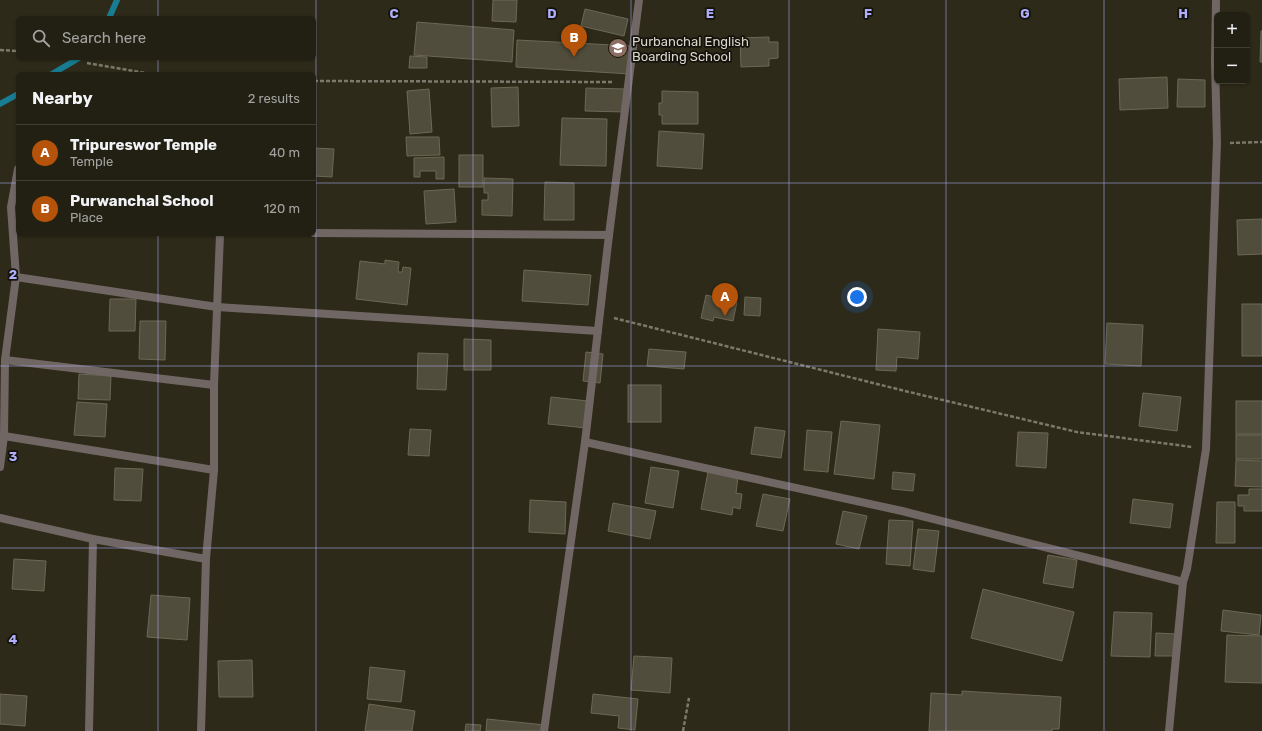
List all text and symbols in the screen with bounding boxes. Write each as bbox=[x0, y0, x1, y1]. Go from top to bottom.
text: C bbox=[389, 6, 399, 21]
text: D bbox=[547, 6, 557, 21]
text: E bbox=[706, 6, 714, 21]
text: F bbox=[864, 6, 872, 21]
text: G bbox=[1020, 6, 1030, 21]
text: H bbox=[1178, 6, 1188, 21]
map controls bbox=[1214, 12, 1250, 84]
button: + bbox=[1214, 12, 1250, 48]
search box bbox=[16, 16, 316, 60]
pin: B bbox=[561, 24, 587, 57]
icon: search bbox=[30, 27, 52, 49]
text: Search here bbox=[62, 29, 146, 47]
place label: Purbanchal English Boarding School bbox=[632, 34, 749, 65]
school or university icon: Purbanchal English Boarding School bbox=[607, 37, 629, 59]
button: − bbox=[1214, 48, 1250, 84]
text: Nearby bbox=[32, 88, 93, 108]
text: 2 results bbox=[248, 91, 300, 106]
text: Tripureswor Temple bbox=[70, 136, 217, 154]
text: A bbox=[40, 145, 50, 160]
text: 40 m bbox=[269, 145, 300, 160]
text: Temple bbox=[70, 154, 113, 169]
text: Purwanchal School bbox=[70, 192, 213, 210]
text: B bbox=[40, 201, 50, 216]
text: 120 m bbox=[264, 201, 300, 216]
text: Place bbox=[70, 210, 103, 225]
text: 2 bbox=[9, 267, 17, 282]
pin: A bbox=[712, 283, 738, 316]
your location bbox=[847, 287, 867, 307]
text: 3 bbox=[9, 449, 18, 464]
text: 4 bbox=[9, 632, 18, 647]

